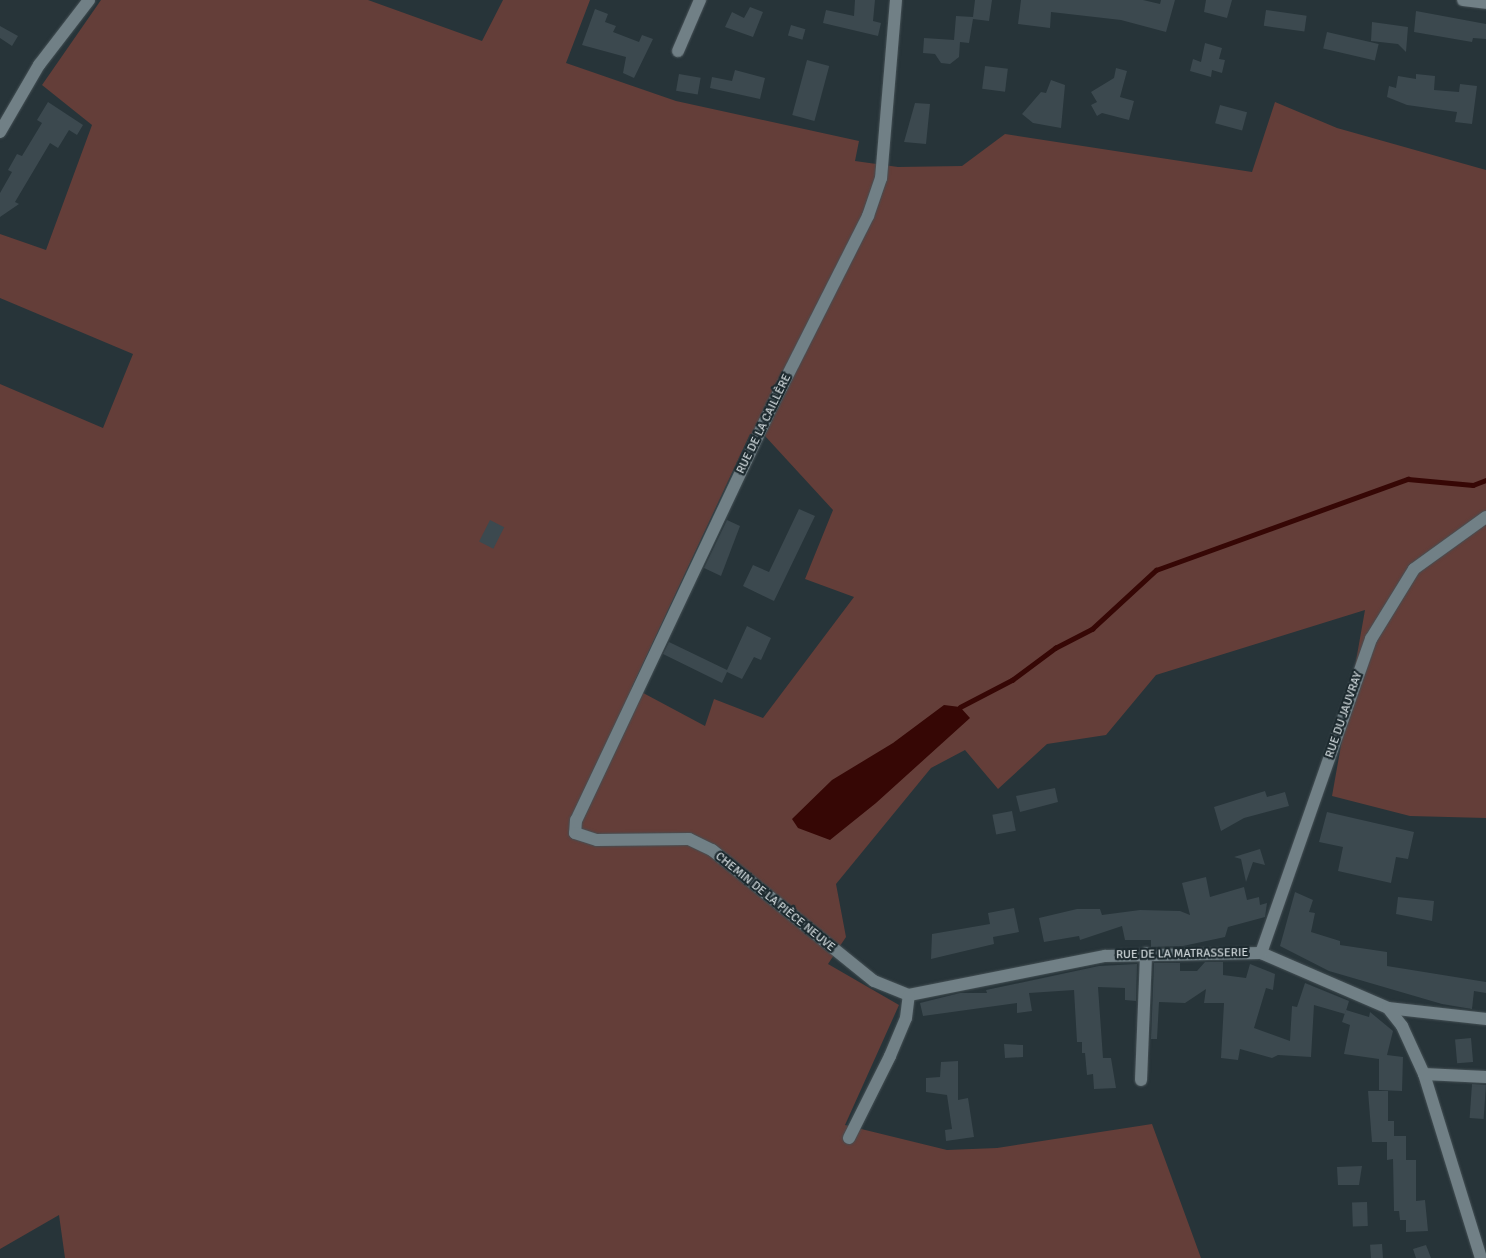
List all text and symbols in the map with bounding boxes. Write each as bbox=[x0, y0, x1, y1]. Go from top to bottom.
street label: RUE DE LA CAILLÈRE bbox=[734, 372, 794, 476]
street label: RUE DU JAUVRAY bbox=[1323, 670, 1365, 760]
street label: CHEMIN DE LA PIÈCE NEUVE bbox=[712, 849, 838, 955]
street label: RUE DE LA MATRASSERIE bbox=[1116, 946, 1248, 962]

